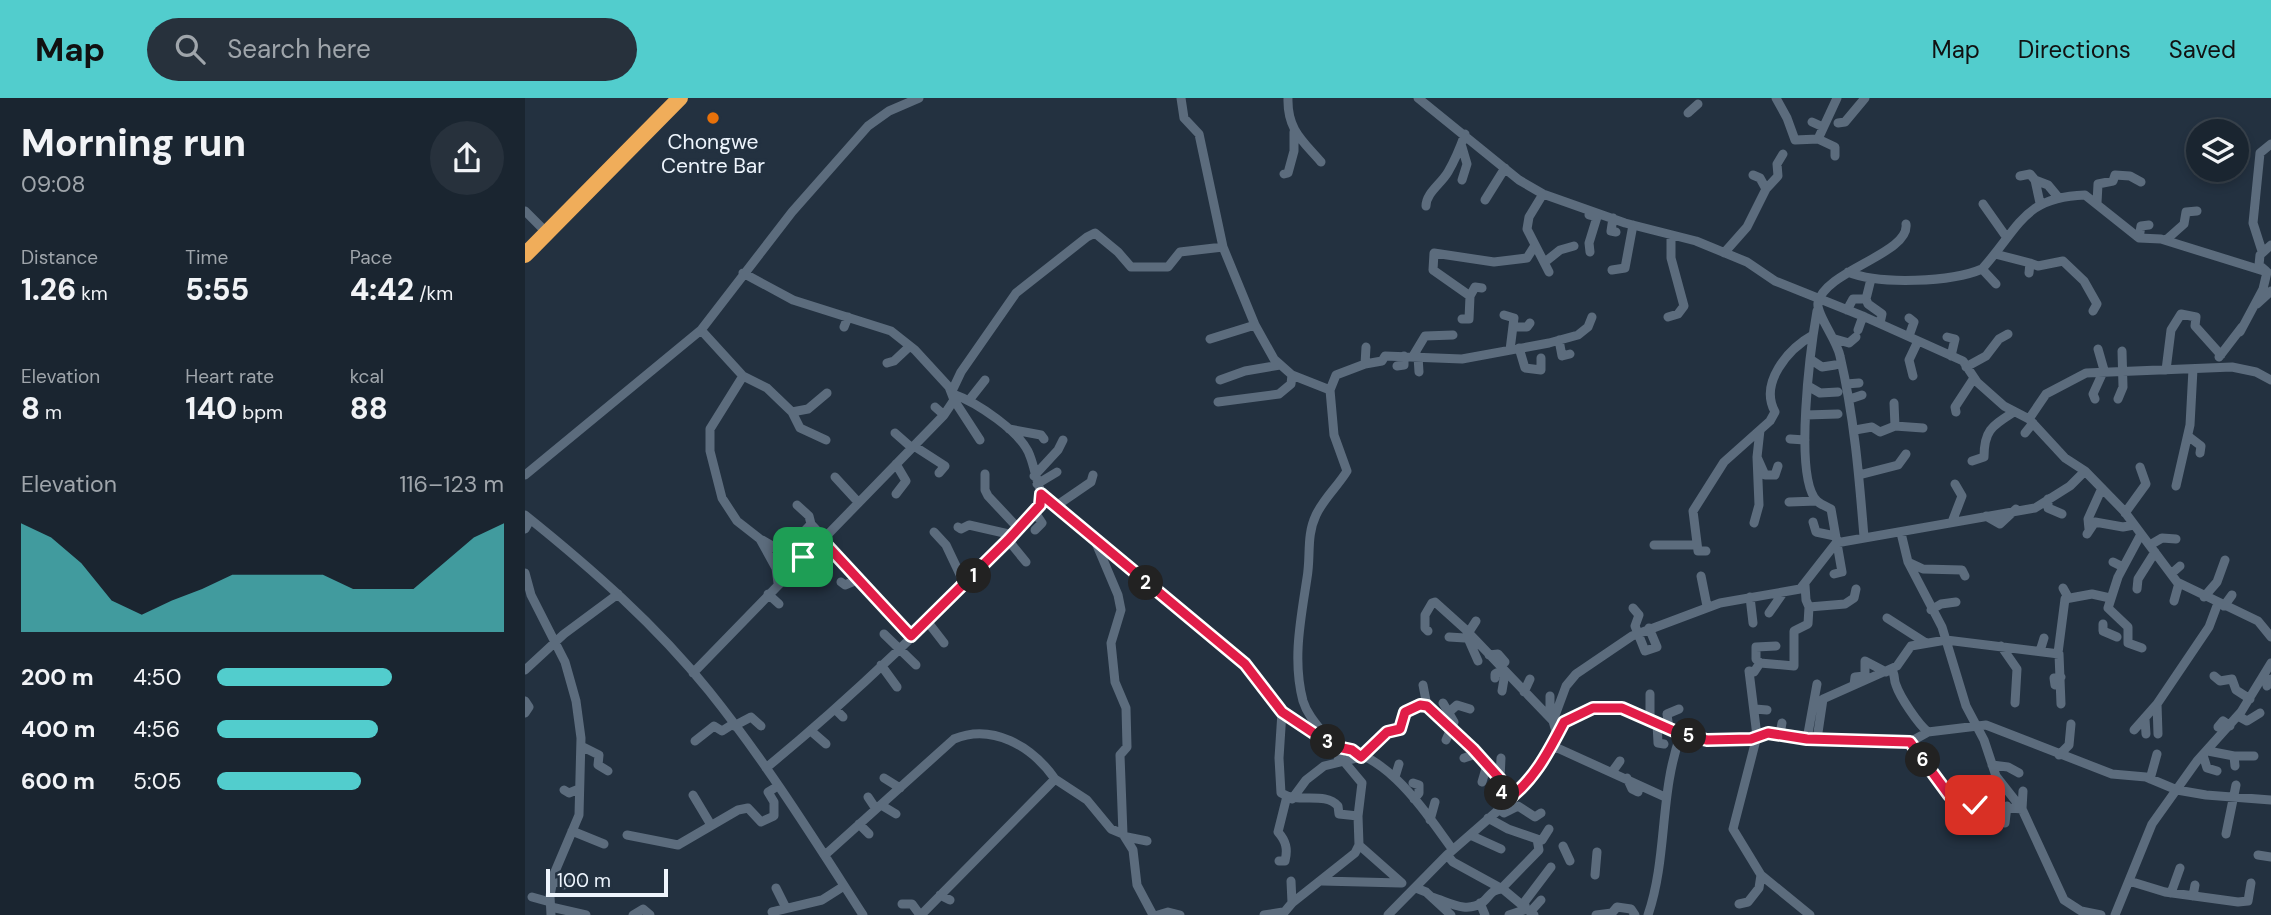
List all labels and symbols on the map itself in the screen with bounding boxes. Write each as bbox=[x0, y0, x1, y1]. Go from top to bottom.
marker: Chongwe Centre Bar bbox=[705, 110, 721, 126]
place label: Chongwe Centre Bar bbox=[661, 128, 765, 180]
pin bbox=[773, 527, 833, 587]
pin: 1 bbox=[957, 559, 991, 594]
pin: 2 bbox=[1129, 566, 1163, 601]
pin: 5 bbox=[1671, 718, 1707, 754]
pin: 3 bbox=[1311, 724, 1345, 760]
pin: 6 bbox=[1905, 742, 1941, 778]
pin bbox=[1945, 775, 2005, 835]
pin: 4 bbox=[1485, 776, 1520, 810]
scale bar bbox=[546, 866, 669, 898]

